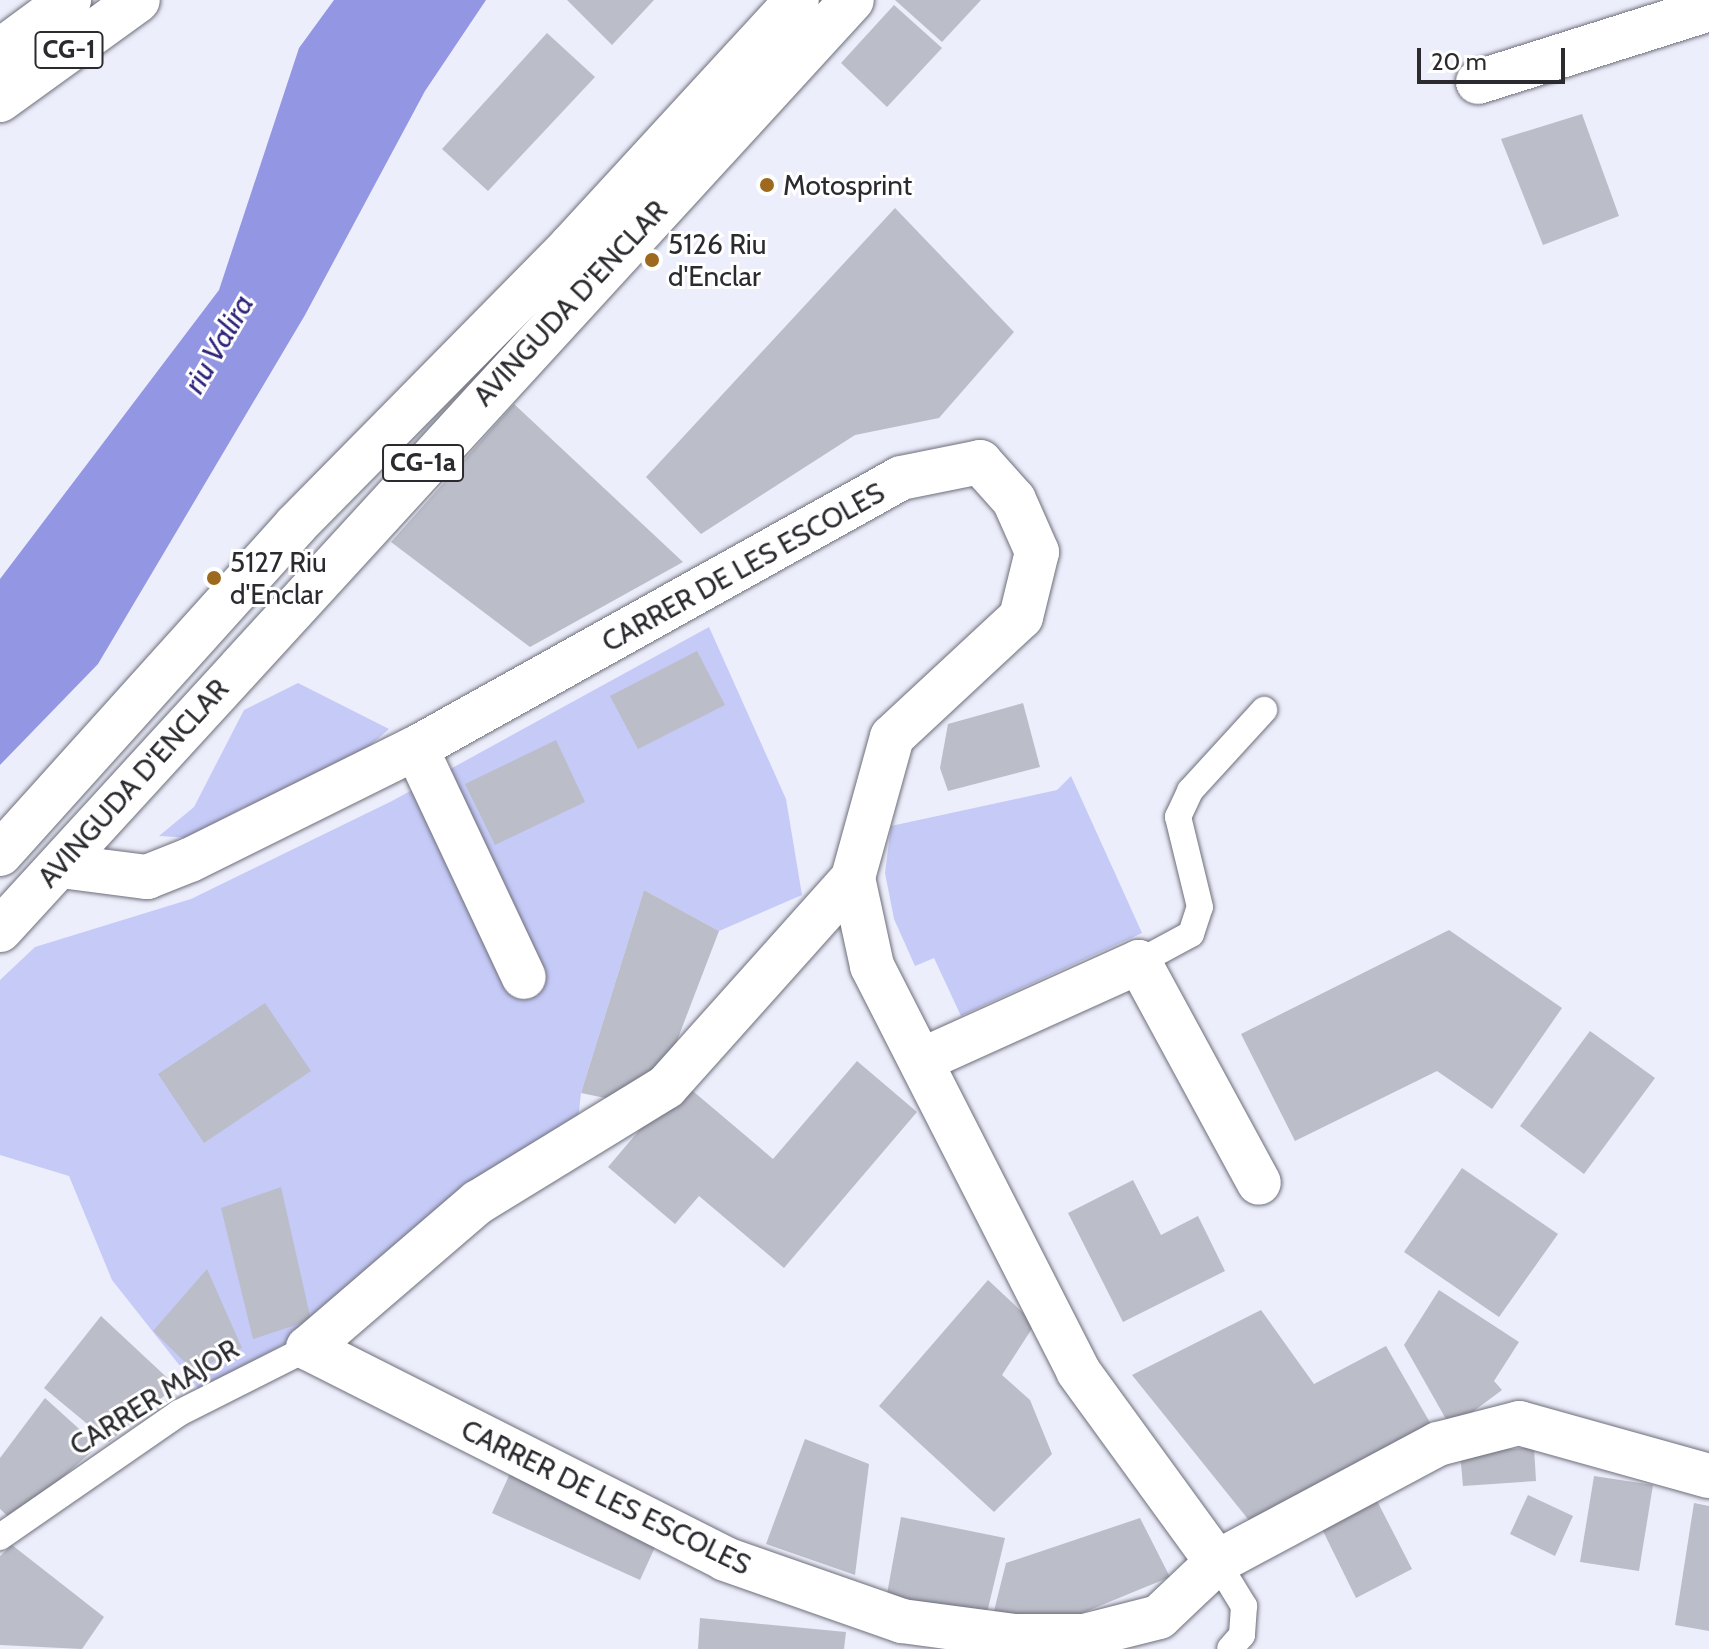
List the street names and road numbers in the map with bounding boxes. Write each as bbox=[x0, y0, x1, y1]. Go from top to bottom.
road number: CG-1 bbox=[33, 28, 105, 72]
street label: AVINGUDA D'ENCLAR bbox=[466, 193, 674, 413]
road number: CG-1a bbox=[381, 441, 465, 485]
street label: CARRER DE LES ESCOLES bbox=[596, 475, 890, 659]
street label: AVINGUDA D'ENCLAR bbox=[31, 672, 235, 894]
street label: CARRER MAJOR bbox=[63, 1332, 245, 1462]
street label: CARRER DE LES ESCOLES bbox=[456, 1412, 756, 1582]

